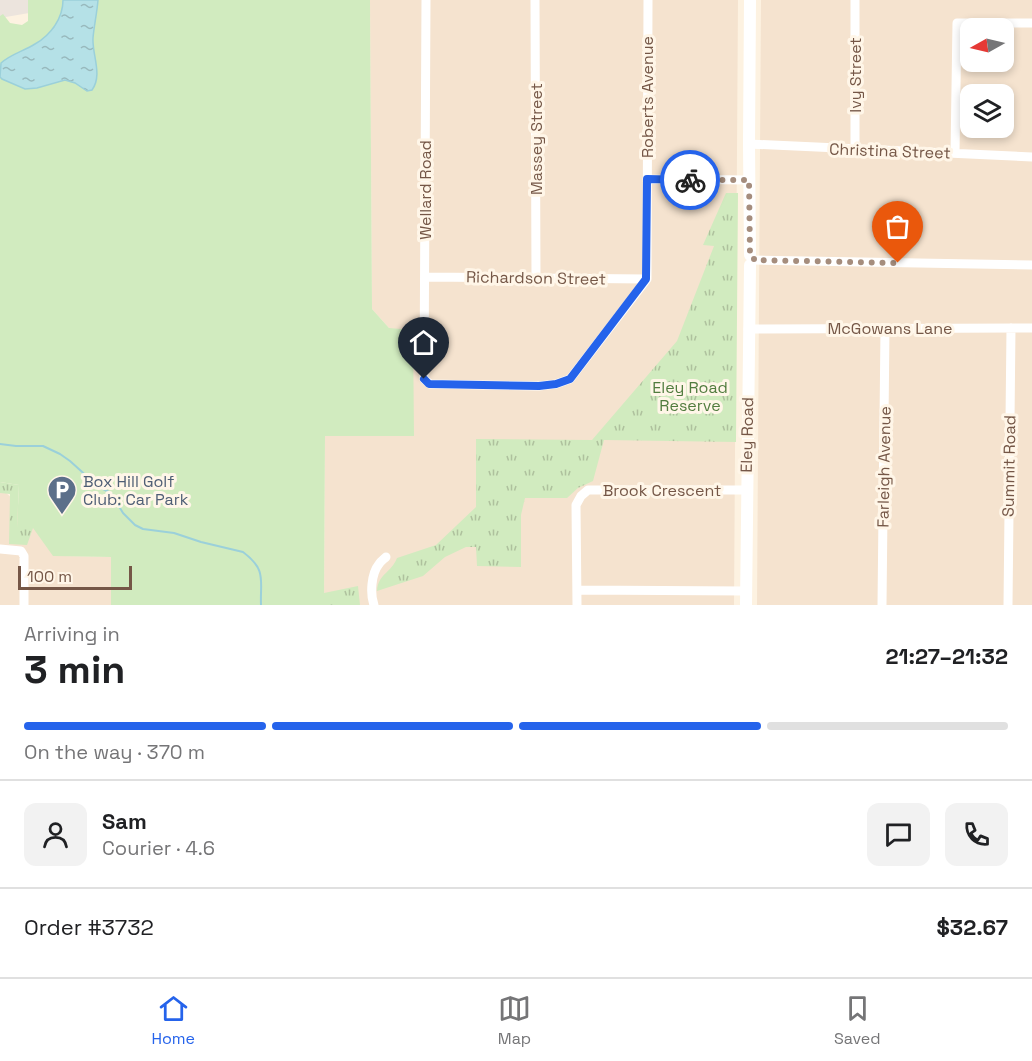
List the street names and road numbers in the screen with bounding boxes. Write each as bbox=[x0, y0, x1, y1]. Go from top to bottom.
street label: Roberts Avenue bbox=[637, 36, 658, 158]
street label: Ivy Street bbox=[845, 37, 866, 113]
street label: Massey Street bbox=[526, 83, 547, 195]
street label: Christina Street bbox=[829, 138, 951, 164]
street label: Wellard Road bbox=[415, 140, 436, 240]
street label: Richardson Street bbox=[466, 266, 606, 290]
street label: McGowans Lane bbox=[827, 318, 953, 339]
street label: Eley Road bbox=[736, 397, 758, 473]
street label: Farleigh Avenue bbox=[872, 406, 896, 528]
street label: Summit Road bbox=[998, 415, 1020, 517]
street label: Brook Crescent bbox=[603, 480, 721, 501]

